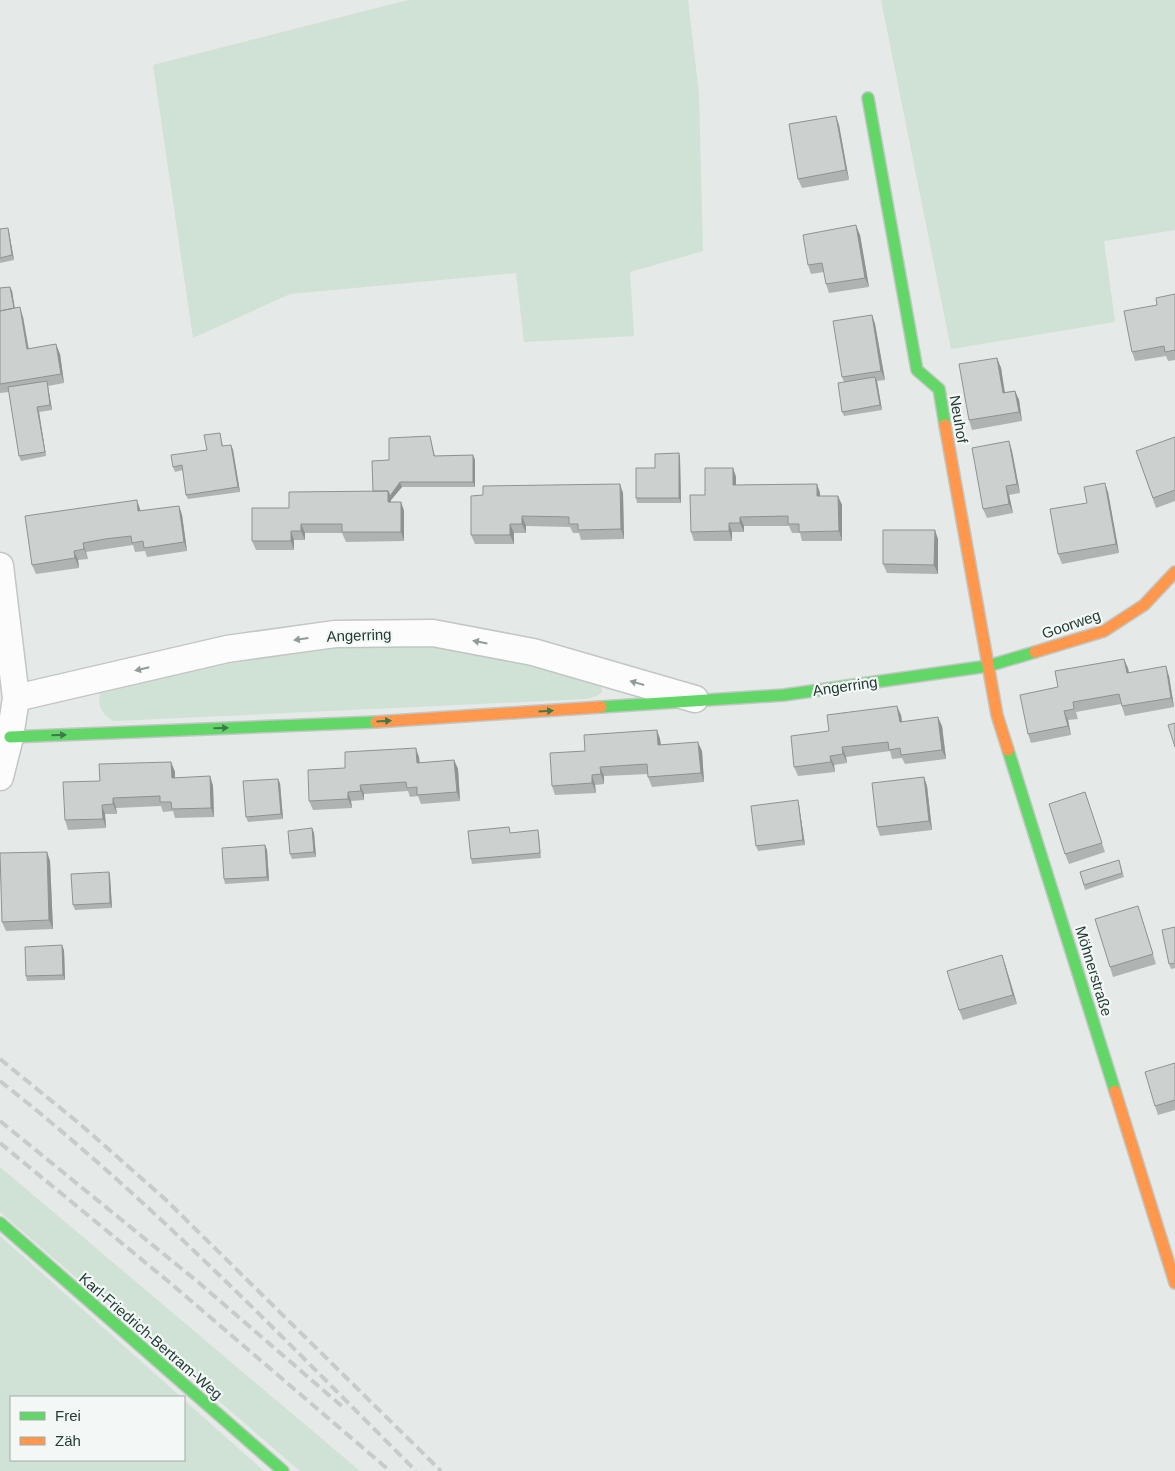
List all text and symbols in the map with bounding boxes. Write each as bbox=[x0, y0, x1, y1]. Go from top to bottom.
street label: Neuhof bbox=[946, 394, 972, 445]
street label: Goorweg bbox=[1039, 606, 1103, 642]
street label: Angerring bbox=[326, 625, 392, 645]
one-way arrow bbox=[293, 635, 309, 643]
one-way arrow bbox=[472, 638, 488, 646]
one-way arrow bbox=[134, 665, 149, 673]
street label: Angerring bbox=[812, 673, 878, 699]
one-way arrow bbox=[630, 678, 645, 686]
one-way arrow bbox=[538, 706, 554, 714]
one-way arrow bbox=[376, 717, 392, 725]
one-way arrow bbox=[213, 724, 229, 732]
one-way arrow bbox=[51, 731, 67, 739]
street label: Möhnerstraße bbox=[1072, 924, 1116, 1018]
street label: Karl-Friedrich-Bertram-Weg bbox=[76, 1269, 226, 1403]
legend bbox=[10, 1396, 185, 1461]
text: Frei bbox=[55, 1407, 81, 1424]
text: Zäh bbox=[55, 1432, 81, 1449]

